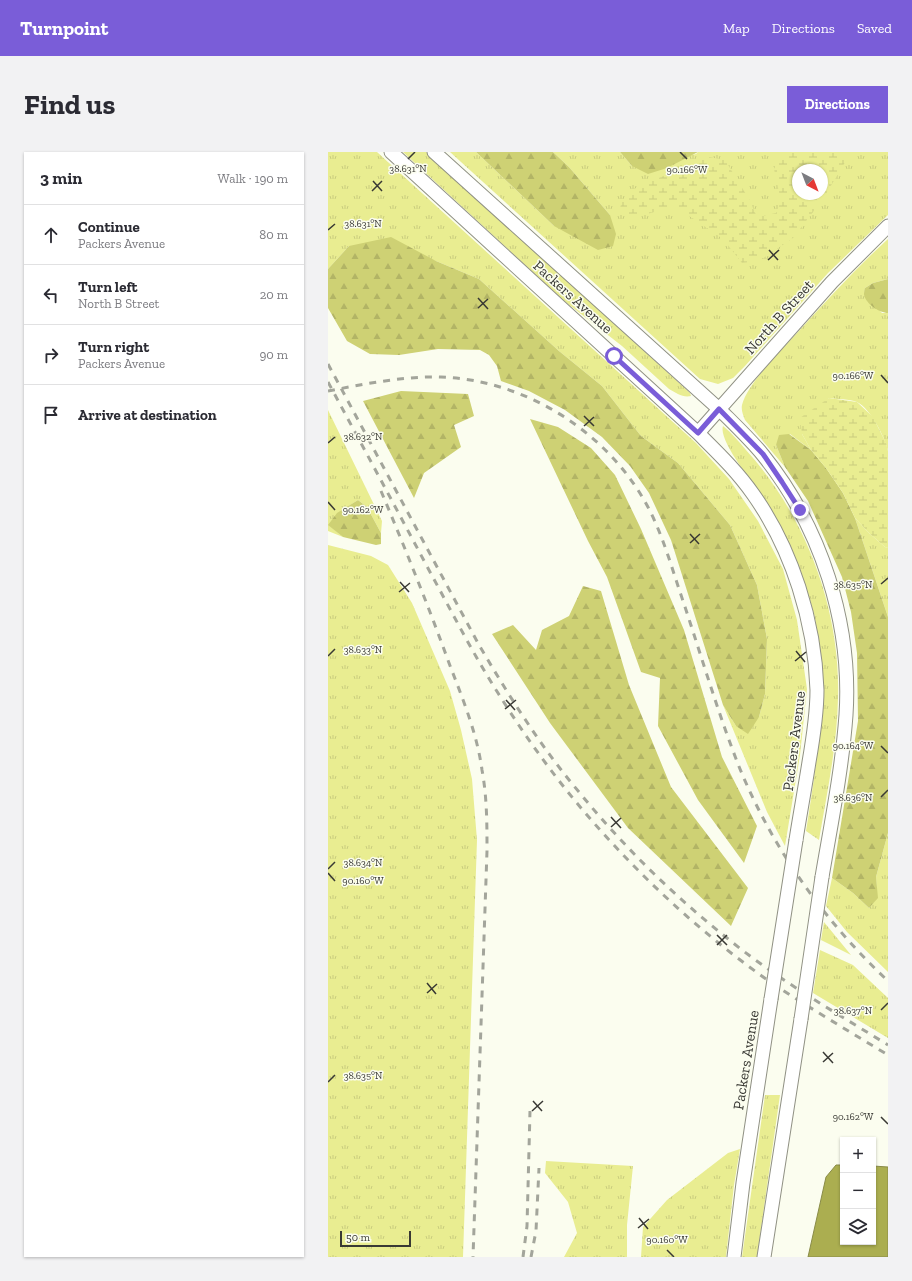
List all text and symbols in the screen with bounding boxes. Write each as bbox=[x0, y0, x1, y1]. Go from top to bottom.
text: Turnpoint bbox=[20, 17, 108, 40]
text: Map bbox=[723, 20, 750, 37]
text: Directions bbox=[772, 20, 835, 37]
text: Saved bbox=[857, 20, 892, 37]
button: Directions bbox=[787, 86, 888, 123]
text: Find us bbox=[24, 88, 115, 121]
text: 38.631°N bbox=[389, 163, 427, 175]
text: 90.166°W bbox=[667, 164, 708, 176]
north arrow bbox=[792, 164, 828, 200]
text: 3 min bbox=[40, 168, 82, 188]
text: Walk · 190 m bbox=[218, 171, 288, 186]
text: Continue bbox=[78, 218, 140, 236]
text: 38.631°N bbox=[344, 218, 382, 230]
icon: ahead bbox=[40, 224, 62, 246]
text: 80 m bbox=[259, 227, 288, 242]
text: Packers Avenue bbox=[78, 236, 165, 251]
street label: Packers Avenue bbox=[530, 257, 616, 337]
street label: North B Street bbox=[741, 276, 817, 358]
text: Turn left bbox=[78, 278, 138, 296]
icon: left bbox=[40, 284, 62, 306]
text: 20 m bbox=[260, 287, 288, 302]
text: North B Street bbox=[78, 296, 159, 311]
text: Turn right bbox=[78, 338, 149, 356]
icon: right bbox=[40, 344, 62, 366]
text: 90 m bbox=[259, 347, 288, 362]
route start bbox=[605, 347, 623, 365]
text: Packers Avenue bbox=[78, 356, 165, 371]
text: 90.166°W bbox=[833, 370, 874, 382]
icon: arrive bbox=[40, 404, 62, 426]
text: Arrive at destination bbox=[78, 406, 217, 424]
text: 38.632°N bbox=[344, 431, 383, 443]
route end bbox=[791, 501, 809, 519]
text: 90.162°W bbox=[343, 504, 384, 516]
text: 38.635°N bbox=[834, 579, 873, 591]
text: 38.633°N bbox=[344, 644, 383, 656]
street label: Packers Avenue bbox=[779, 690, 809, 792]
text: 90.164°W bbox=[833, 740, 874, 752]
text: 38.636°N bbox=[834, 792, 873, 804]
text: 38.634°N bbox=[344, 857, 383, 869]
text: 90.160°W bbox=[342, 875, 384, 887]
text: 38.637°N bbox=[834, 1005, 873, 1017]
street label: Packers Avenue bbox=[729, 1009, 763, 1111]
text: 38.635°N bbox=[344, 1070, 383, 1082]
text: 90.162°W bbox=[833, 1111, 874, 1123]
map controls bbox=[840, 1137, 876, 1245]
button: + bbox=[840, 1137, 876, 1173]
button: − bbox=[840, 1173, 876, 1209]
button: layers bbox=[840, 1209, 876, 1245]
scale bar bbox=[340, 1229, 411, 1248]
text: 50 m bbox=[346, 1231, 370, 1244]
text: 90.160°W bbox=[646, 1234, 688, 1246]

